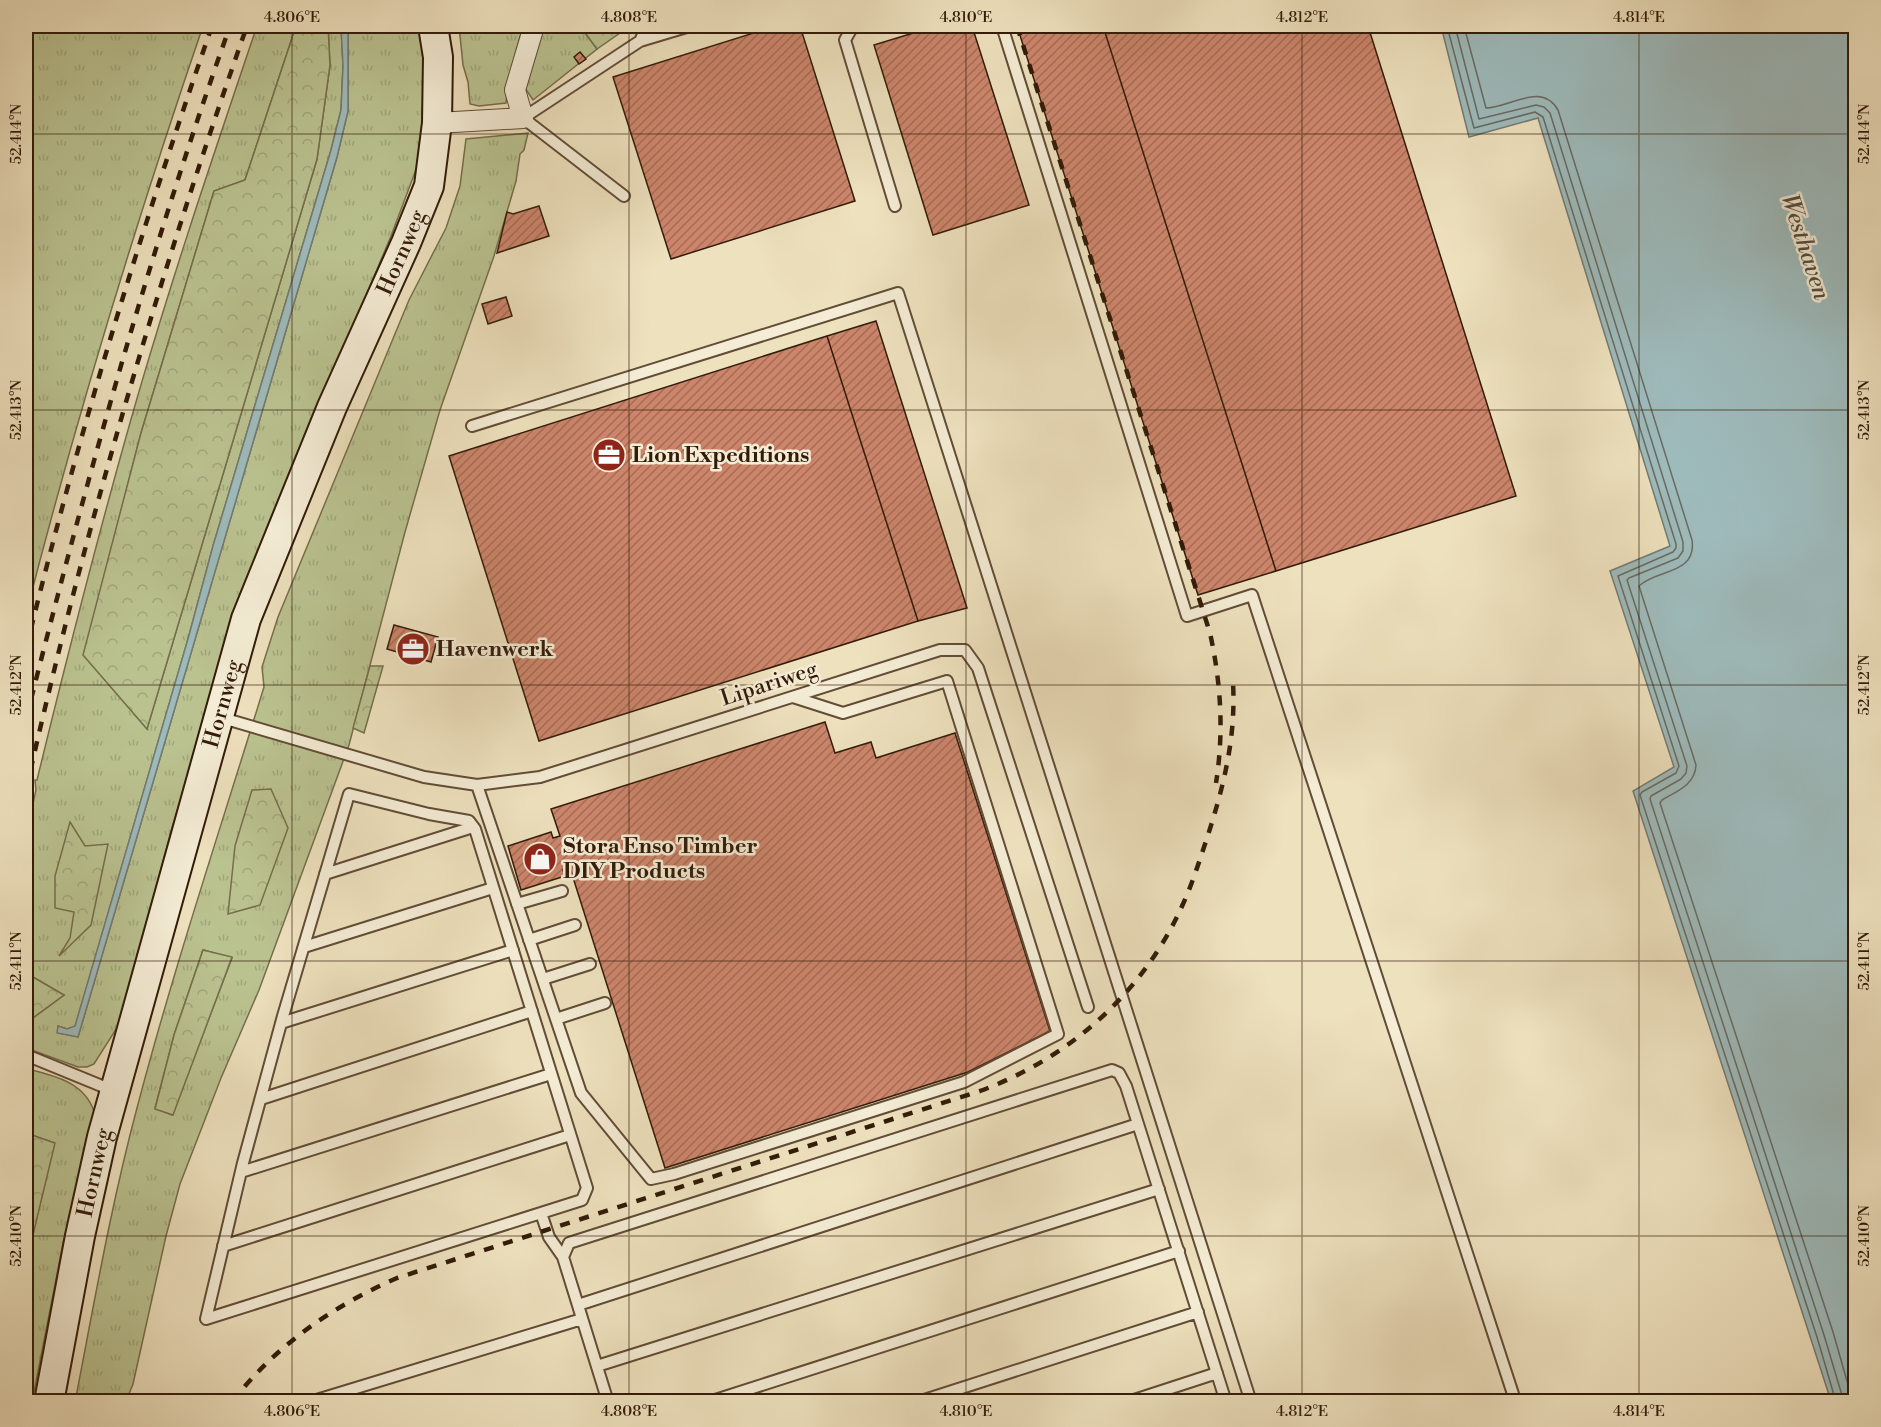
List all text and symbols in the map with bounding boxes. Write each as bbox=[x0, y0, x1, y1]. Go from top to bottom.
text: 4.806°E bbox=[264, 8, 320, 27]
text: 4.808°E bbox=[601, 8, 657, 27]
text: 4.810°E bbox=[940, 8, 992, 27]
text: 4.812°E bbox=[1276, 8, 1328, 27]
text: 4.814°E bbox=[1613, 8, 1665, 27]
text: 52.414°N bbox=[7, 104, 26, 164]
text: 52.414°N bbox=[1855, 104, 1874, 164]
water label: Westhaven bbox=[1774, 190, 1836, 304]
street label: Hornweg bbox=[371, 205, 432, 300]
text: 52.413°N bbox=[7, 380, 26, 440]
text: 52.413°N bbox=[1855, 380, 1874, 440]
office icon: Lion Expeditions bbox=[591, 437, 627, 473]
place label: Lion Expeditions bbox=[632, 442, 809, 469]
office icon: Havenwerk bbox=[395, 631, 431, 667]
place label: Havenwerk bbox=[436, 636, 554, 663]
text: 52.412°N bbox=[7, 654, 26, 716]
text: 52.412°N bbox=[1855, 654, 1874, 716]
street label: Lipariweg bbox=[717, 655, 821, 712]
street label: Hornweg bbox=[197, 656, 248, 751]
place label: Stora Enso Timber DIY Products bbox=[563, 833, 758, 885]
shop icon: Stora Enso Timber DIY Products bbox=[522, 841, 558, 877]
text: 52.411°N bbox=[7, 931, 26, 991]
text: 52.411°N bbox=[1855, 931, 1874, 991]
street label: Hornweg bbox=[71, 1124, 118, 1220]
text: 52.410°N bbox=[7, 1205, 26, 1267]
text: 52.410°N bbox=[1855, 1205, 1874, 1267]
text: 4.806°E bbox=[264, 1402, 320, 1421]
text: 4.808°E bbox=[601, 1402, 657, 1421]
text: 4.810°E bbox=[940, 1402, 992, 1421]
text: 4.812°E bbox=[1276, 1402, 1328, 1421]
text: 4.814°E bbox=[1613, 1402, 1665, 1421]

